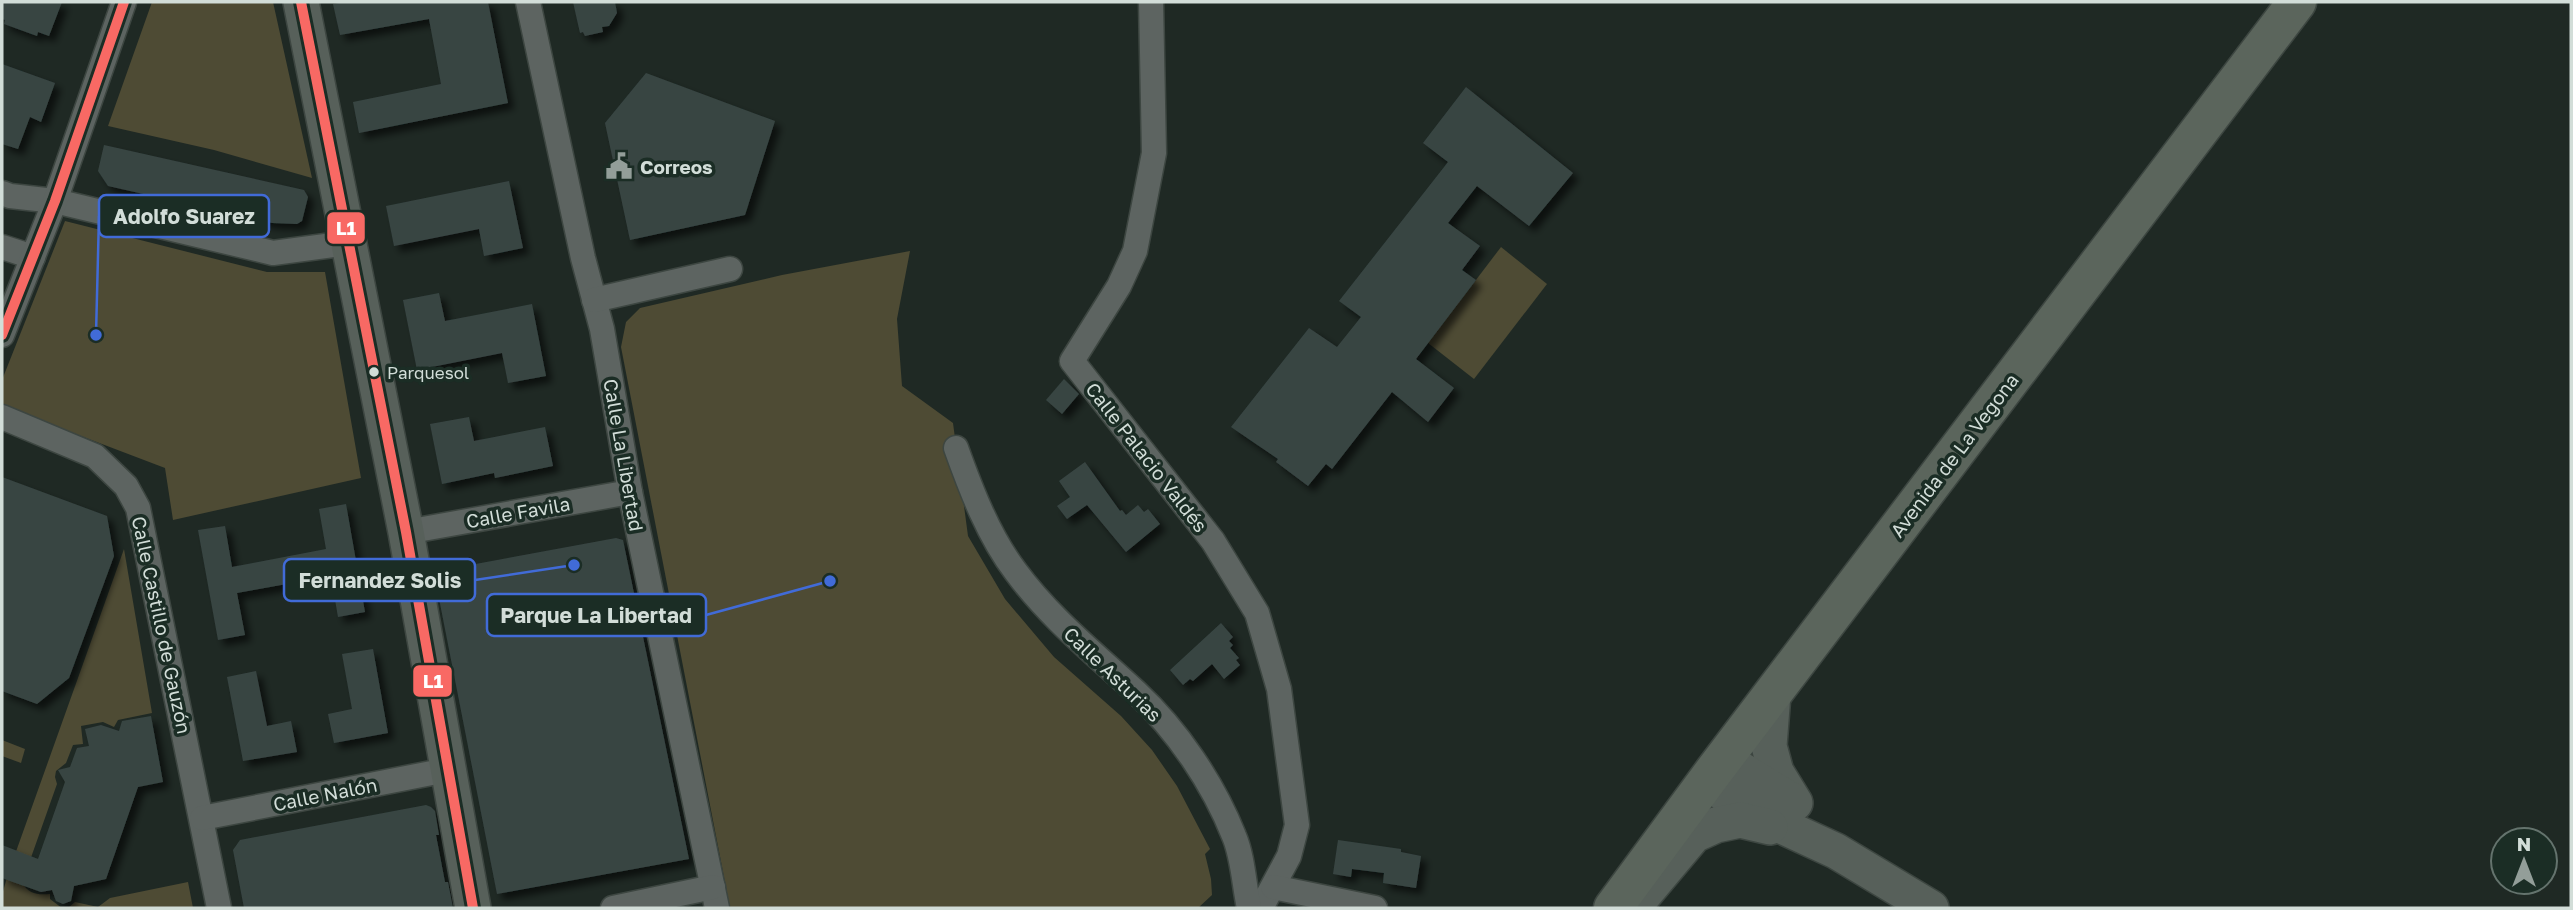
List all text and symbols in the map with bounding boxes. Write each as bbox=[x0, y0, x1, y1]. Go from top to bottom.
public building icon: Correos bbox=[604, 151, 634, 181]
place label: Correos bbox=[640, 155, 713, 178]
callout: Adolfo Suarez bbox=[99, 195, 269, 237]
text: Adolfo Suarez bbox=[113, 203, 255, 229]
line badge: L1 bbox=[326, 211, 366, 245]
text: L1 bbox=[336, 216, 357, 239]
place label: Parquesol bbox=[387, 362, 469, 383]
marker: Parquesol bbox=[367, 365, 381, 379]
street label: Avenida de La Vegona bbox=[1885, 369, 2023, 541]
street label: Calle La Libertad bbox=[599, 377, 649, 533]
street label: Calle Palacio Valdés bbox=[1081, 378, 1213, 536]
street label: Calle Favila bbox=[464, 492, 572, 532]
street label: Calle Castillo de Gauzón bbox=[128, 514, 196, 736]
callout: Fernandez Solis bbox=[284, 559, 475, 601]
text: Fernandez Solis bbox=[299, 567, 462, 593]
callout: Parque La Libertad bbox=[487, 594, 706, 636]
text: Parque La Libertad bbox=[500, 602, 692, 628]
street label: Calle Asturias bbox=[1060, 622, 1166, 726]
line badge: L1 bbox=[412, 664, 453, 698]
text: L1 bbox=[423, 669, 444, 692]
street label: Calle Nalón bbox=[271, 773, 379, 815]
north arrow bbox=[2489, 826, 2559, 896]
text: N bbox=[2517, 832, 2531, 855]

